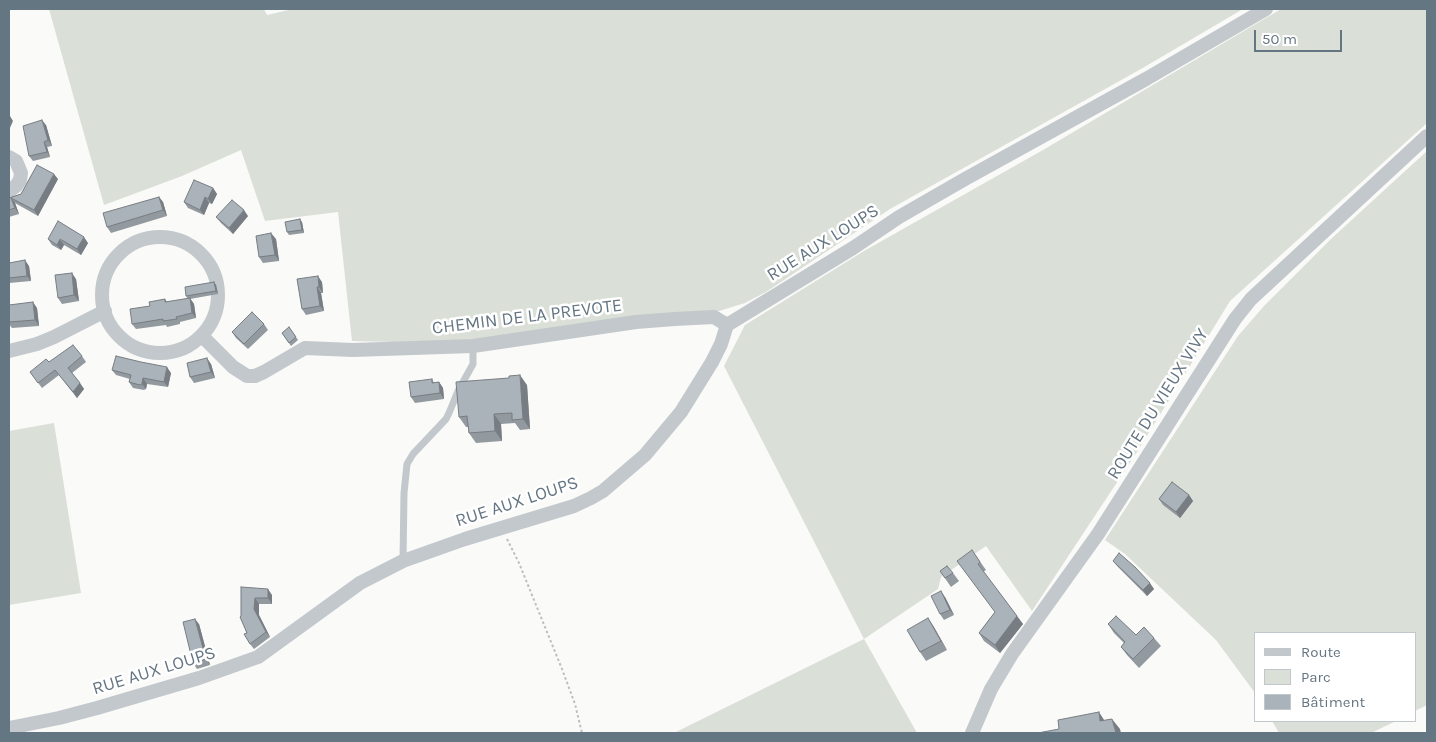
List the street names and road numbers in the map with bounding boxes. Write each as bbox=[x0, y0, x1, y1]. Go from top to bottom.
street label: RUE AUX LOUPS bbox=[763, 200, 883, 286]
street label: CHEMIN DE LA PREVOTE bbox=[431, 295, 623, 339]
street label: ROUTE DU VIEUX VIVY bbox=[1103, 325, 1213, 483]
street label: RUE AUX LOUPS bbox=[453, 472, 581, 532]
street label: RUE AUX LOUPS bbox=[90, 642, 218, 700]

